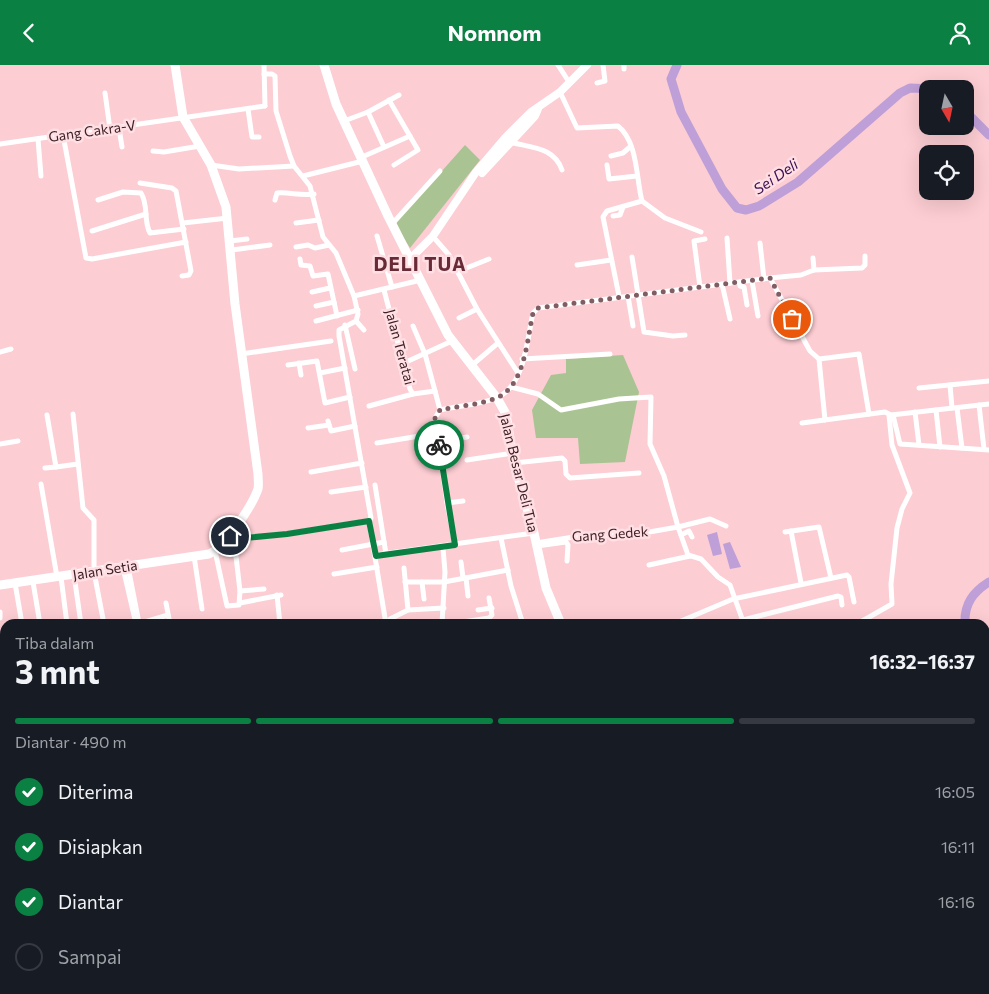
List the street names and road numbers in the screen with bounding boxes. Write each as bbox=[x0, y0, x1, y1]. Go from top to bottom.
street label: Gang Cakra-V bbox=[47, 116, 137, 145]
street label: Jalan Teratai bbox=[382, 307, 419, 387]
street label: Jalan Besar Deli Tua bbox=[496, 412, 542, 534]
street label: Gang Gedek bbox=[571, 522, 649, 545]
street label: Jalan Setia bbox=[71, 556, 138, 583]

